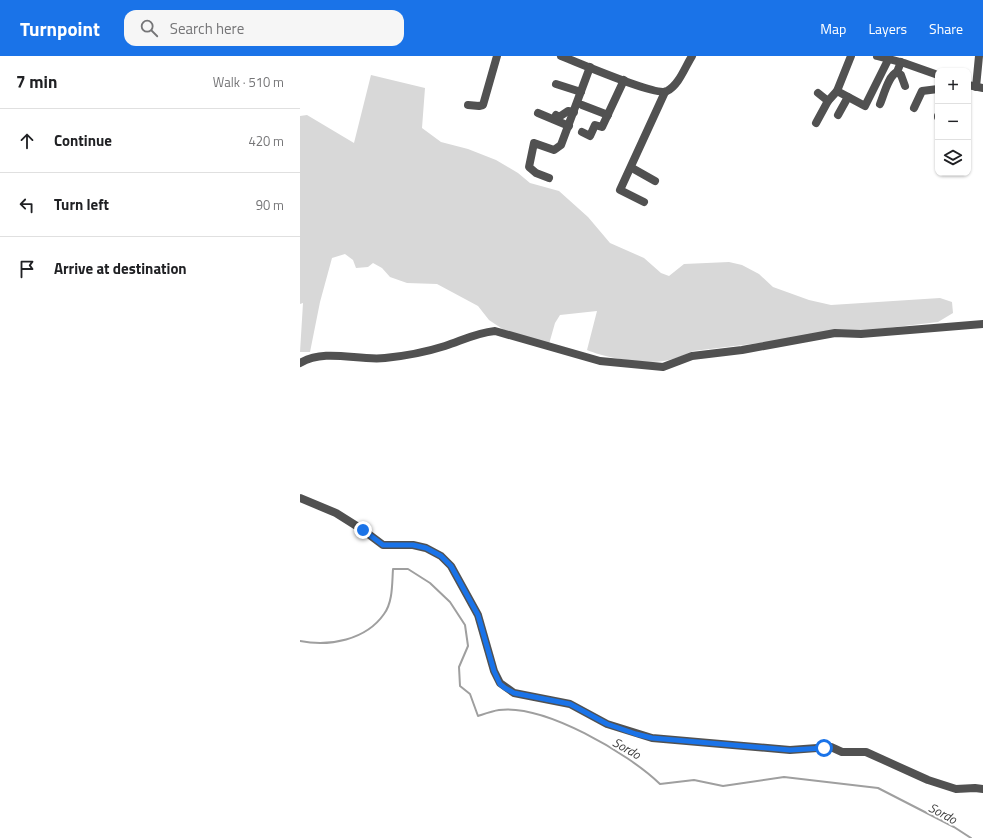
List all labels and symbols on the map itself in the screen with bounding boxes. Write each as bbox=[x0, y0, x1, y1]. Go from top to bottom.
route end bbox=[354, 521, 372, 539]
water label: Sordo bbox=[609, 732, 645, 764]
route start bbox=[815, 739, 833, 757]
water label: Sordo bbox=[925, 797, 961, 829]

